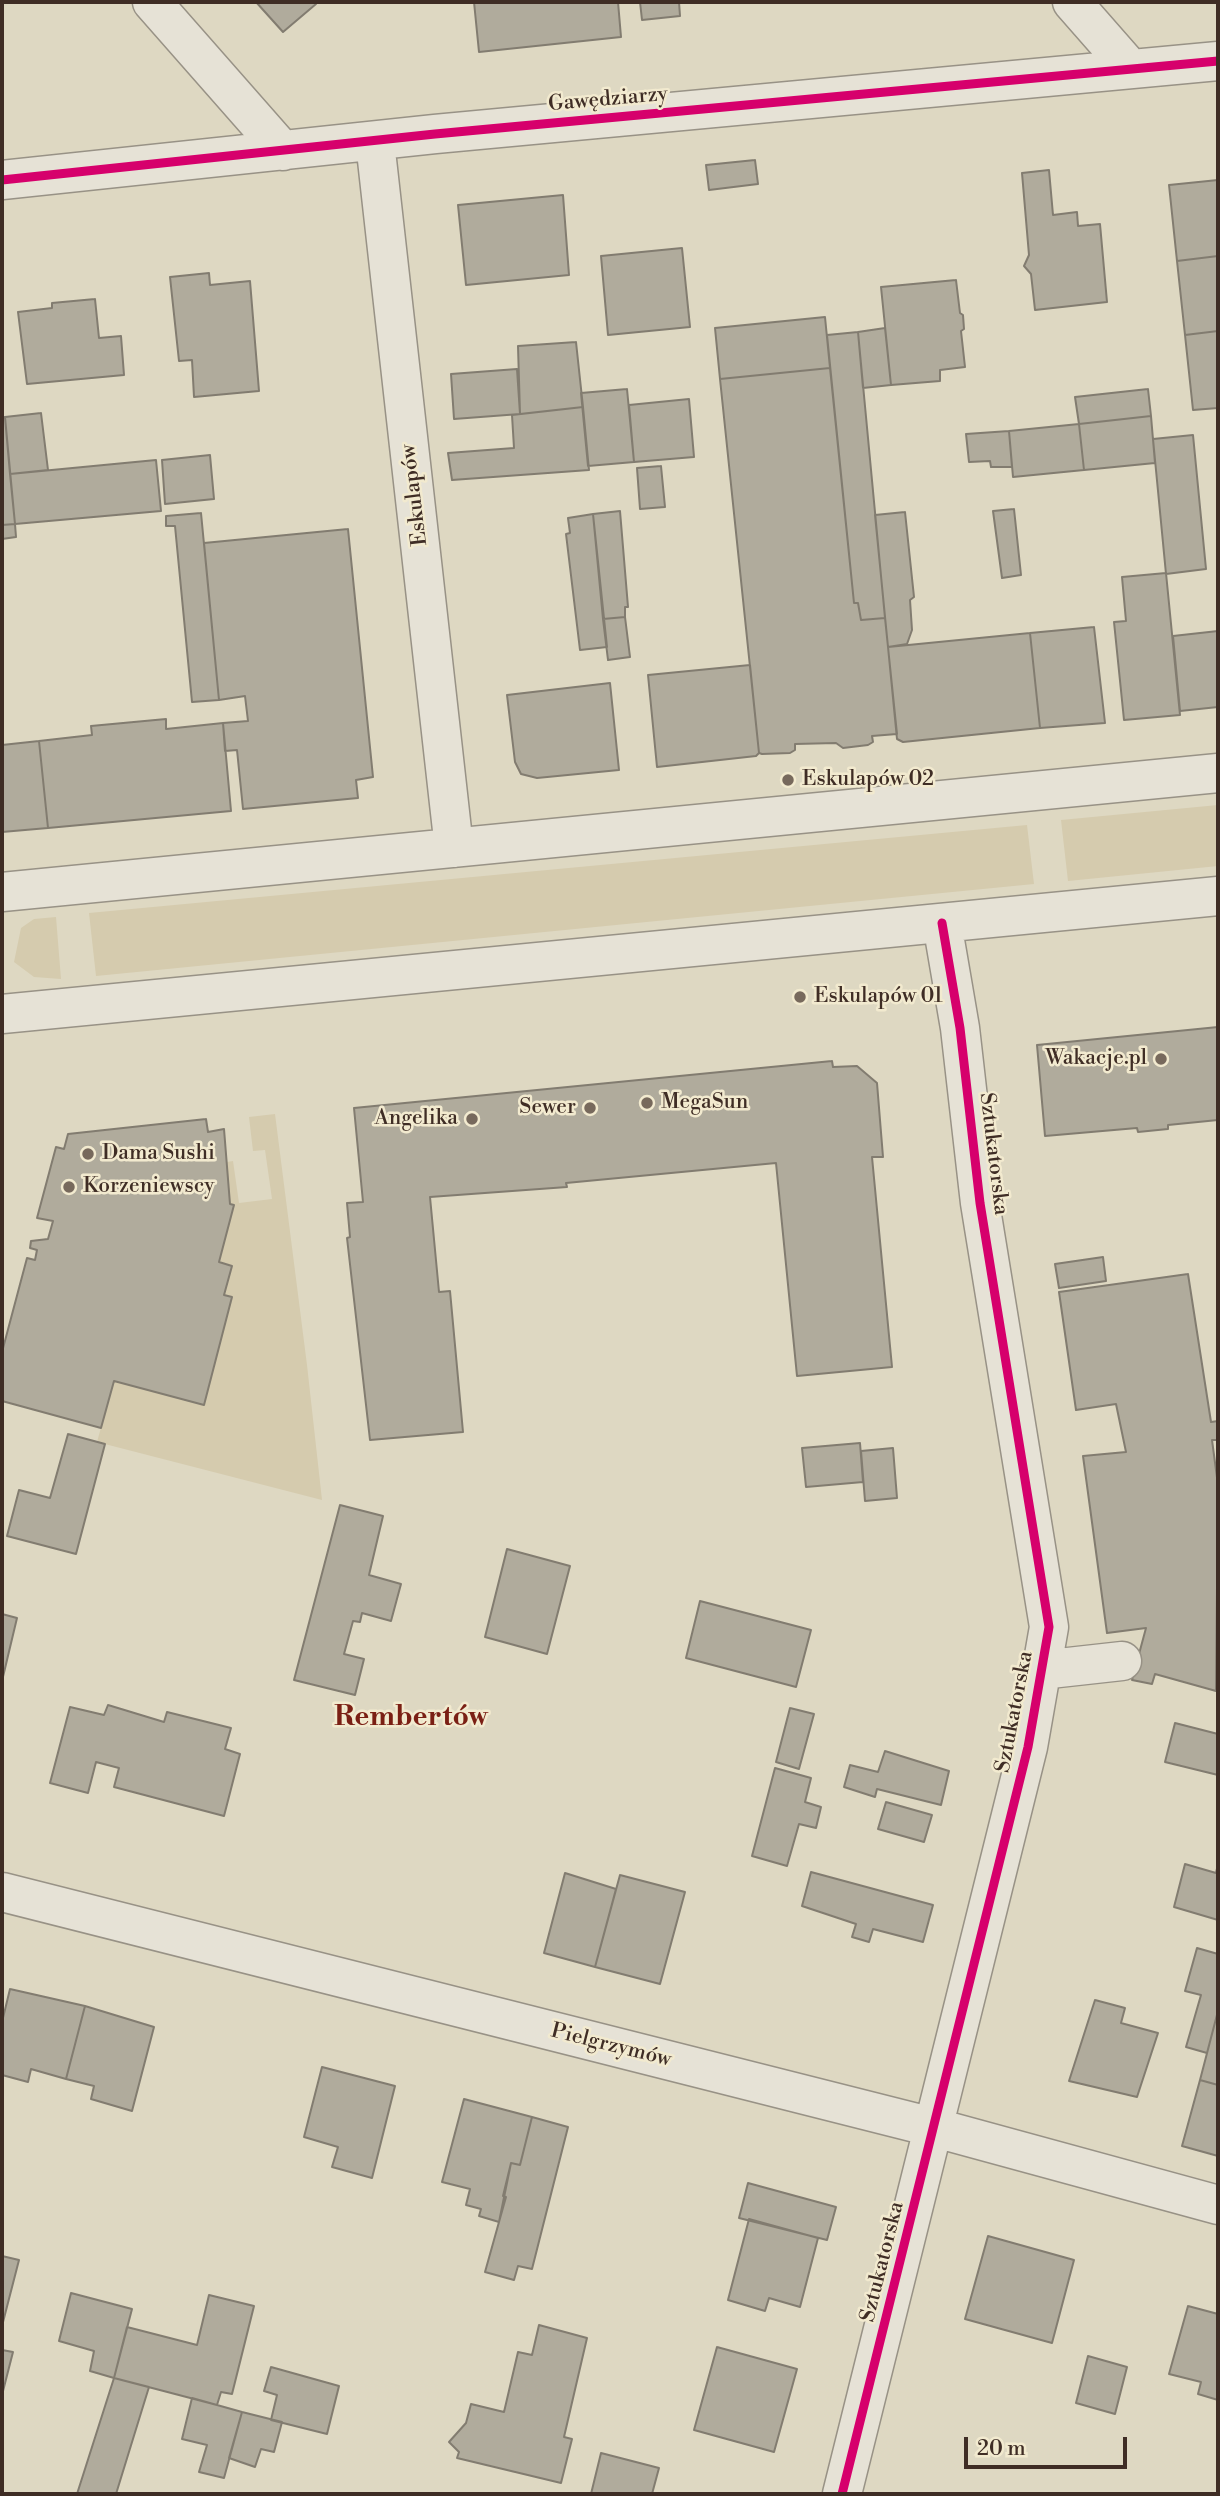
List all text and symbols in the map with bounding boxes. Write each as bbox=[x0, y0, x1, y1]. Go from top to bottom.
street label: Gawędziarzy bbox=[547, 82, 669, 118]
street label: Eskulapów bbox=[396, 443, 434, 547]
place label: Eskulapów 02 bbox=[802, 767, 934, 793]
marker: Eskulapów 02 bbox=[780, 772, 796, 788]
place label: Eskulapów 01 bbox=[814, 984, 943, 1010]
marker: Eskulapów 01 bbox=[792, 989, 808, 1005]
place label: Wakacje.pl bbox=[1045, 1046, 1147, 1072]
marker: Wakacje.pl bbox=[1153, 1051, 1169, 1067]
place label: MegaSun bbox=[661, 1090, 748, 1116]
street label: Sztukatorska bbox=[973, 1091, 1013, 1217]
place label: Sewer bbox=[519, 1095, 576, 1121]
marker: MegaSun bbox=[639, 1095, 655, 1111]
marker: Sewer bbox=[582, 1100, 598, 1116]
place label: Angelika bbox=[374, 1106, 458, 1132]
marker: Angelika bbox=[464, 1111, 480, 1127]
place label: Dama Sushi bbox=[102, 1141, 215, 1167]
marker: Dama Sushi bbox=[80, 1146, 96, 1162]
place label: Korzeniewscy bbox=[83, 1174, 215, 1200]
marker: Korzeniewscy bbox=[61, 1179, 77, 1195]
street label: Sztukatorska bbox=[991, 1649, 1039, 1775]
district label: Rembertów bbox=[334, 1701, 488, 1735]
street label: Pielgrzymów bbox=[548, 2019, 674, 2073]
street label: Sztukatorska bbox=[856, 2199, 910, 2325]
scale bar bbox=[968, 2422, 1131, 2466]
text: 20 m bbox=[977, 2436, 1026, 2462]

